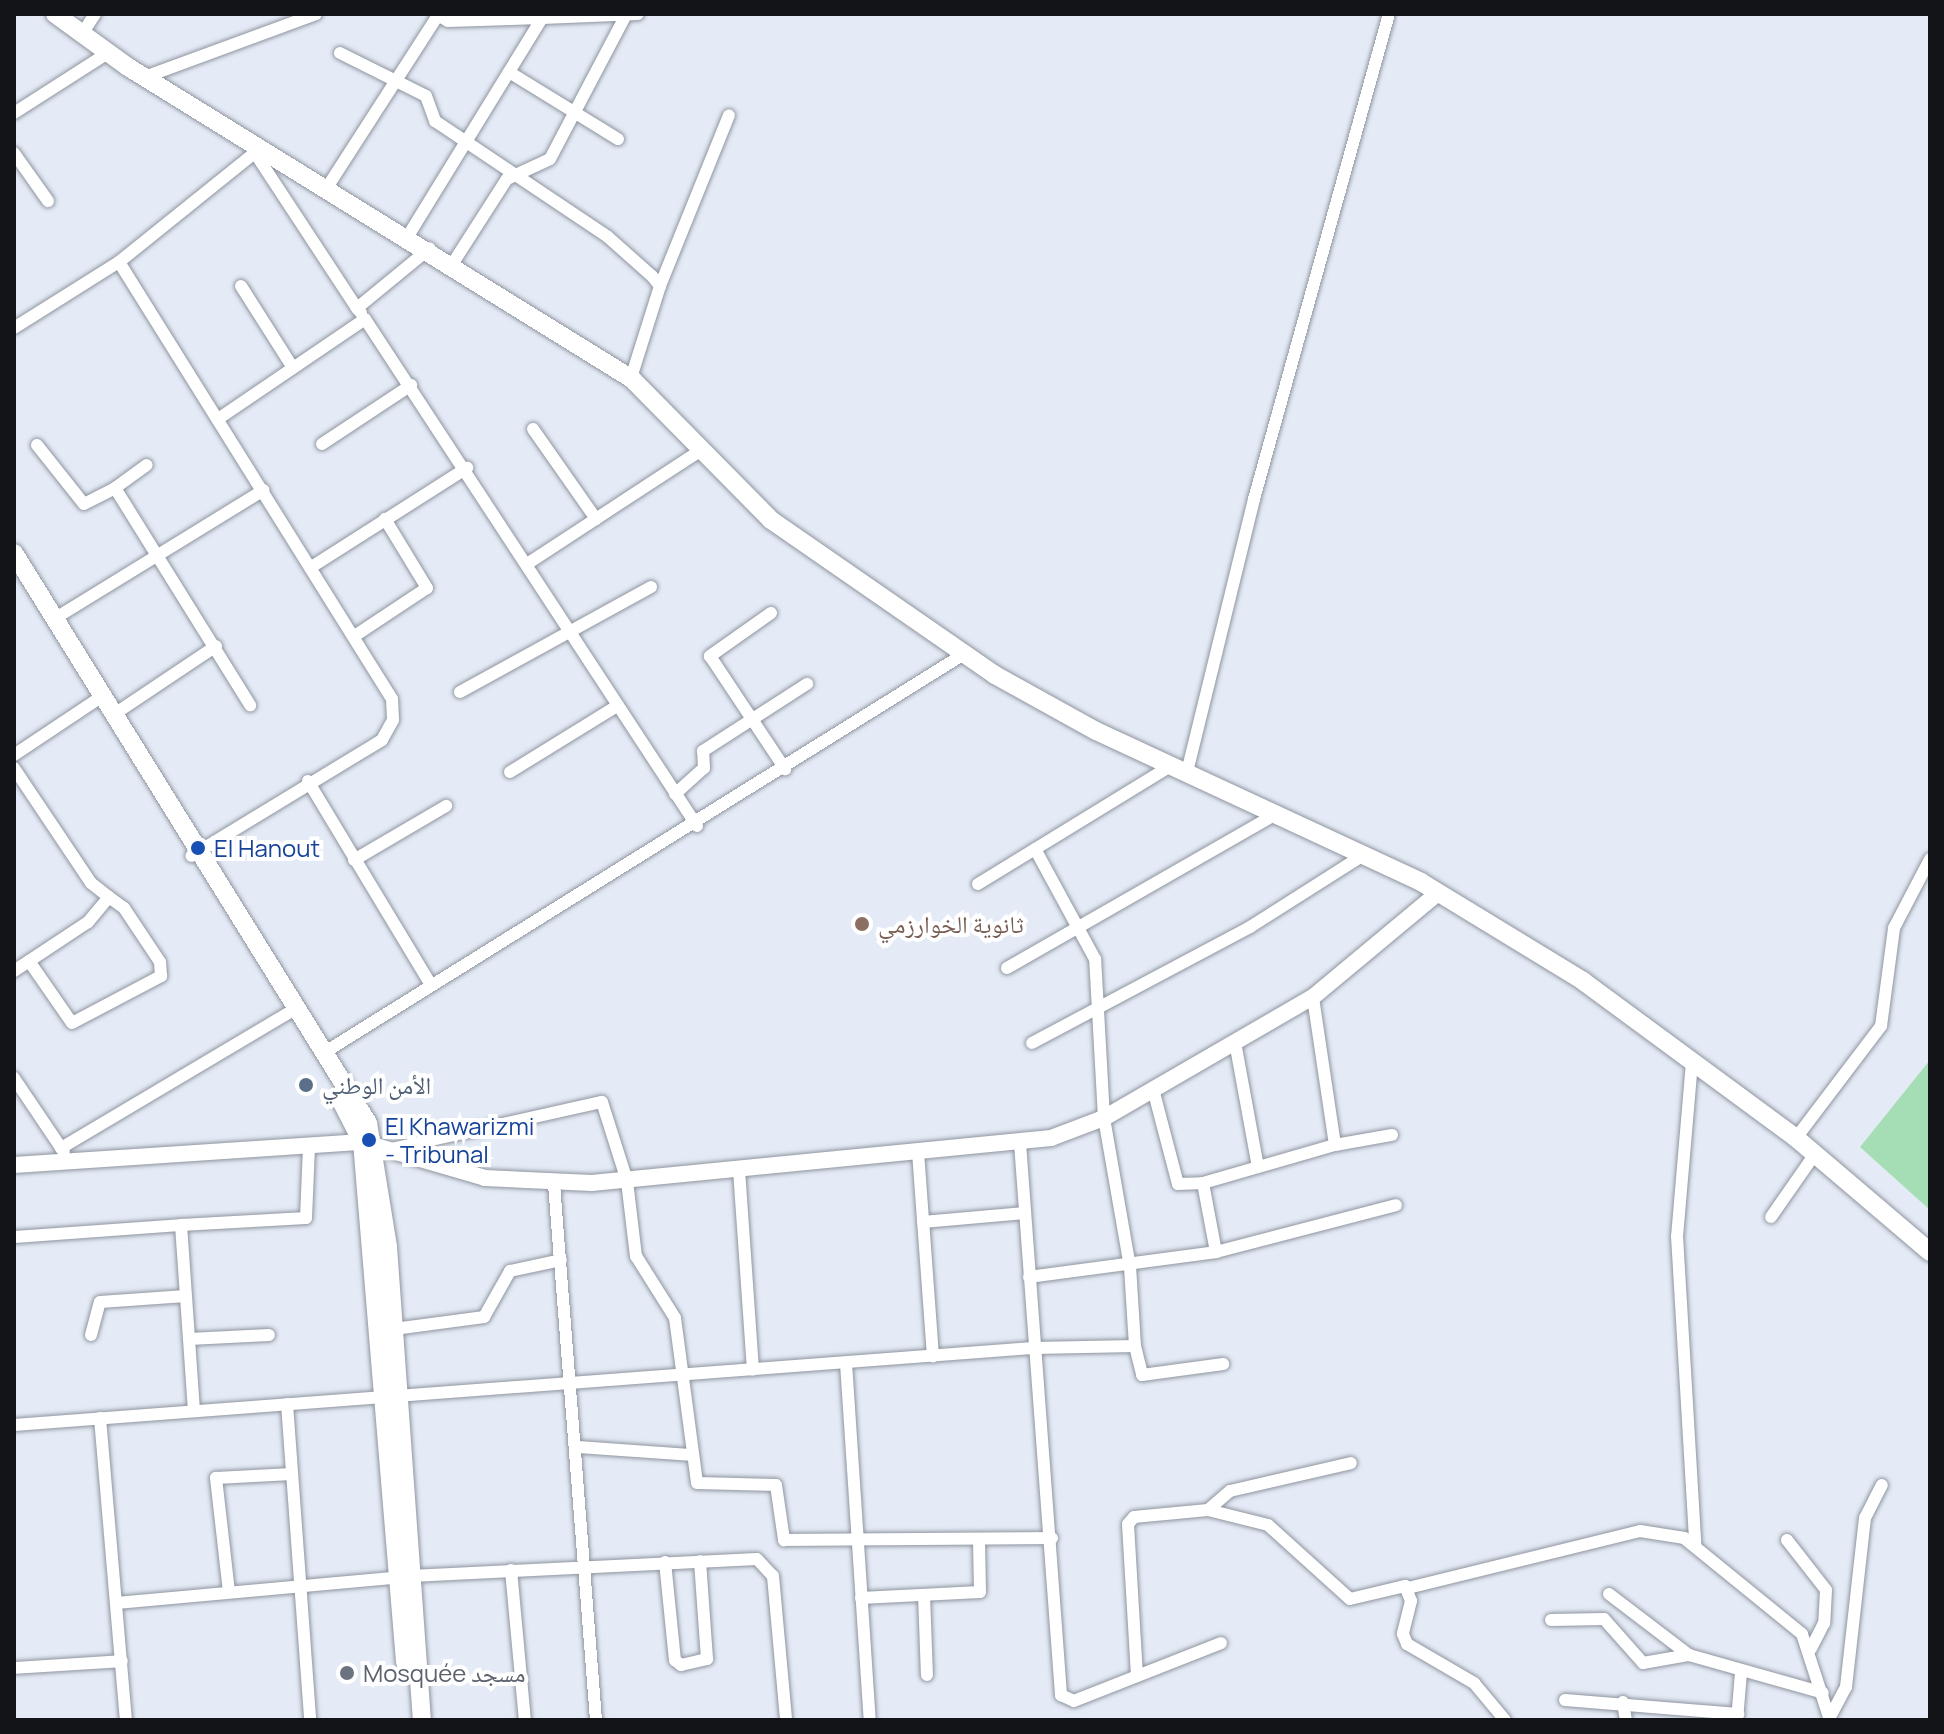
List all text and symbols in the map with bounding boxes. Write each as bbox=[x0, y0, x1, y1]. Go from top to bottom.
place label: El Hanout bbox=[214, 834, 320, 862]
marker: El Hanout bbox=[189, 839, 207, 857]
place label: ثانوية الخوارزمي bbox=[878, 910, 1024, 938]
marker: ثانوية الخوارزمي bbox=[853, 915, 871, 933]
place label: الأمن الوطني bbox=[322, 1071, 431, 1099]
marker: الأمن الوطني bbox=[297, 1076, 315, 1094]
place label: El Khawarizmi - Tribunal bbox=[385, 1112, 534, 1168]
marker: El Khawarizmi - Tribunal bbox=[360, 1131, 378, 1149]
place label: Mosquée مسجد bbox=[363, 1659, 525, 1687]
marker: Mosquée مسجد bbox=[338, 1664, 356, 1682]

